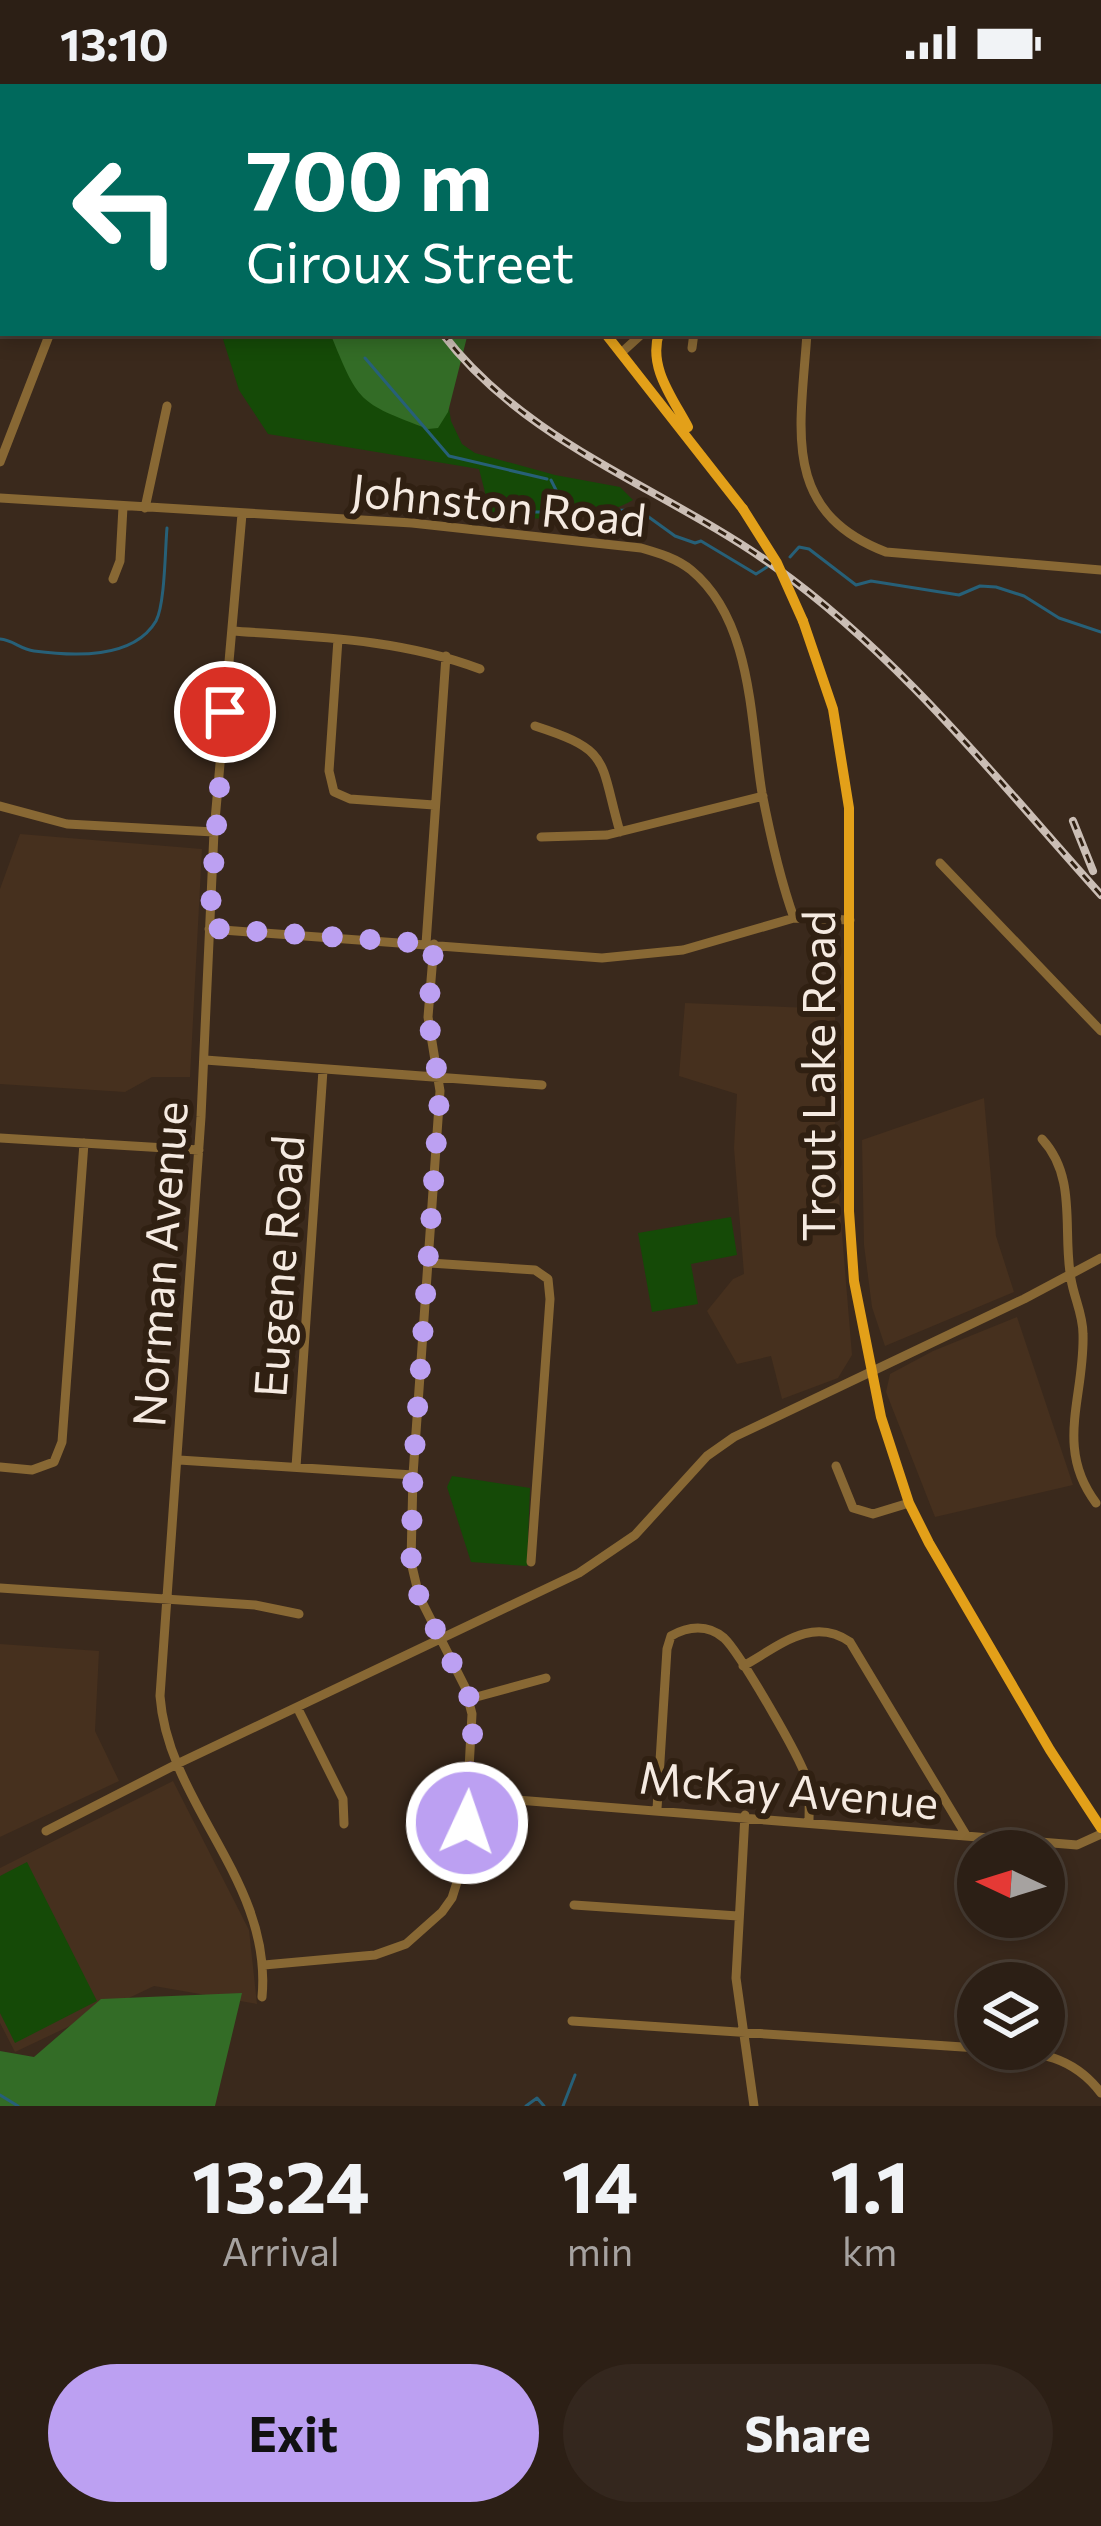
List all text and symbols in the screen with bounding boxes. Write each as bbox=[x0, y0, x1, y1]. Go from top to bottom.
text: 13:10 bbox=[60, 15, 169, 70]
text: 700 m bbox=[246, 126, 493, 228]
icon: left bbox=[48, 132, 204, 288]
text: Giroux Street bbox=[246, 228, 574, 294]
street label: Johnston Road bbox=[349, 460, 649, 546]
pin bbox=[174, 661, 276, 763]
icon: arrive bbox=[192, 679, 258, 745]
street label: Trout Lake Road bbox=[789, 910, 844, 1242]
street label: Norman Avenue bbox=[119, 1099, 197, 1429]
street label: Eugene Road bbox=[240, 1133, 314, 1399]
street label: McKay Avenue bbox=[637, 1748, 941, 1828]
position arrow bbox=[404, 1760, 530, 1886]
north arrow bbox=[957, 1830, 1065, 1938]
map controls bbox=[957, 1830, 1065, 2070]
button: layers bbox=[957, 1962, 1065, 2070]
text: 13:24 bbox=[192, 2140, 370, 2228]
text: 14 bbox=[562, 2140, 638, 2228]
text: 1.1 bbox=[830, 2140, 909, 2228]
text: Arrival bbox=[222, 2226, 340, 2274]
text: min bbox=[567, 2226, 633, 2274]
text: km bbox=[842, 2226, 897, 2274]
button: Exit bbox=[48, 2364, 539, 2502]
button: Share bbox=[563, 2364, 1053, 2502]

